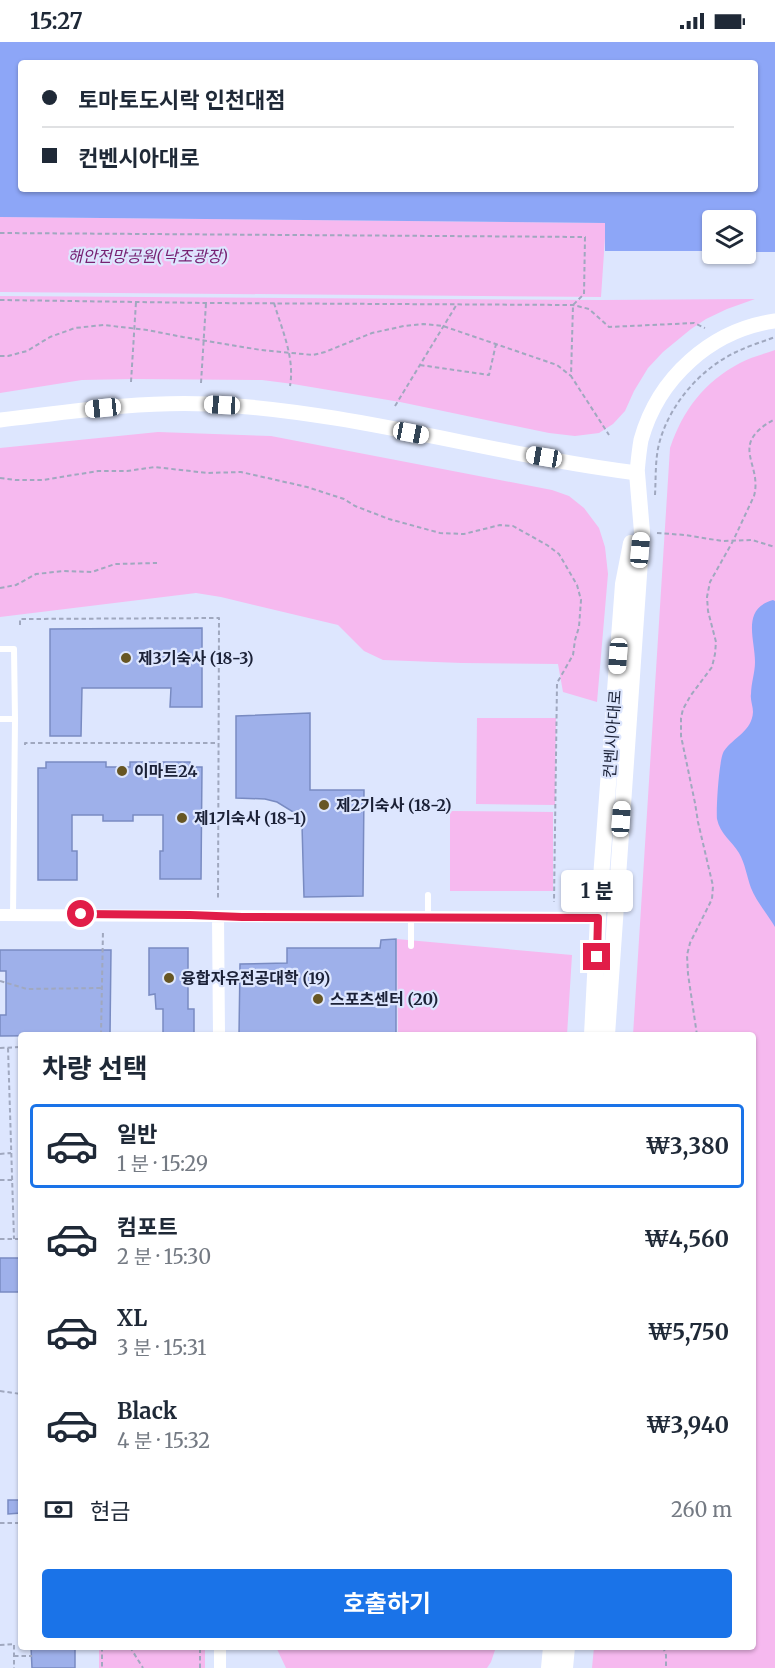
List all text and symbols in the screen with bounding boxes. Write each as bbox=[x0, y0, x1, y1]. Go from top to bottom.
text: 15:27 bbox=[30, 7, 83, 35]
text: 토마토도시락 인천대점 bbox=[78, 86, 286, 114]
text: 컨벤시아대로 bbox=[78, 144, 199, 172]
map controls bbox=[702, 210, 756, 264]
button: layers bbox=[702, 210, 756, 264]
park label: 해안전망공원(낙조광장) bbox=[68, 246, 228, 266]
car bbox=[204, 395, 240, 415]
car bbox=[84, 397, 122, 419]
car bbox=[392, 421, 430, 445]
car bbox=[525, 445, 563, 469]
car bbox=[629, 531, 651, 569]
car bbox=[608, 637, 628, 675]
place label: 제3기숙사 (18-3) bbox=[138, 648, 254, 668]
marker: 제3기숙사 (18-3) bbox=[119, 651, 133, 665]
street label: 컨벤시아대로 bbox=[599, 689, 625, 779]
place label: 이마트24 bbox=[134, 761, 197, 781]
marker: 이마트24 bbox=[115, 764, 129, 778]
place label: 제2기숙사 (18-2) bbox=[336, 795, 452, 815]
marker: 제2기숙사 (18-2) bbox=[317, 798, 331, 812]
car bbox=[611, 800, 631, 838]
place label: 제1기숙사 (18-1) bbox=[194, 808, 306, 828]
marker: 제1기숙사 (18-1) bbox=[175, 811, 189, 825]
callout: 1 분 bbox=[561, 870, 633, 912]
text: 1 분 bbox=[581, 878, 613, 903]
route start bbox=[67, 900, 94, 927]
route end bbox=[583, 943, 610, 970]
place label: 융합자유전공대학 (19) bbox=[181, 968, 330, 988]
marker: 융합자유전공대학 (19) bbox=[162, 971, 176, 985]
place label: 스포츠센터 (20) bbox=[330, 989, 438, 1009]
marker: 스포츠센터 (20) bbox=[311, 992, 325, 1006]
text: 차량 선택 bbox=[42, 1051, 148, 1085]
icon: car bbox=[45, 1119, 99, 1173]
text: 일반 bbox=[117, 1120, 157, 1148]
text: ₩3,380 bbox=[646, 1132, 729, 1160]
text: 1 분 · 15:29 bbox=[117, 1151, 208, 1176]
icon: car bbox=[45, 1212, 99, 1266]
text: 컴포트 bbox=[117, 1213, 178, 1241]
text: ₩4,560 bbox=[645, 1225, 729, 1253]
text: 2 분 · 15:30 bbox=[117, 1244, 211, 1269]
text: XL bbox=[117, 1304, 147, 1332]
icon: car bbox=[45, 1305, 99, 1359]
text: ₩5,750 bbox=[648, 1318, 729, 1346]
text: 3 분 · 15:31 bbox=[117, 1335, 206, 1360]
text: Black bbox=[117, 1397, 177, 1425]
icon: car bbox=[45, 1398, 99, 1452]
text: ₩3,940 bbox=[646, 1411, 729, 1439]
text: 4 분 · 15:32 bbox=[117, 1428, 210, 1453]
icon: cash bbox=[42, 1493, 75, 1526]
text: 현금 bbox=[90, 1497, 130, 1525]
text: 260 m bbox=[671, 1497, 732, 1522]
button: 호출하기 bbox=[42, 1569, 732, 1638]

